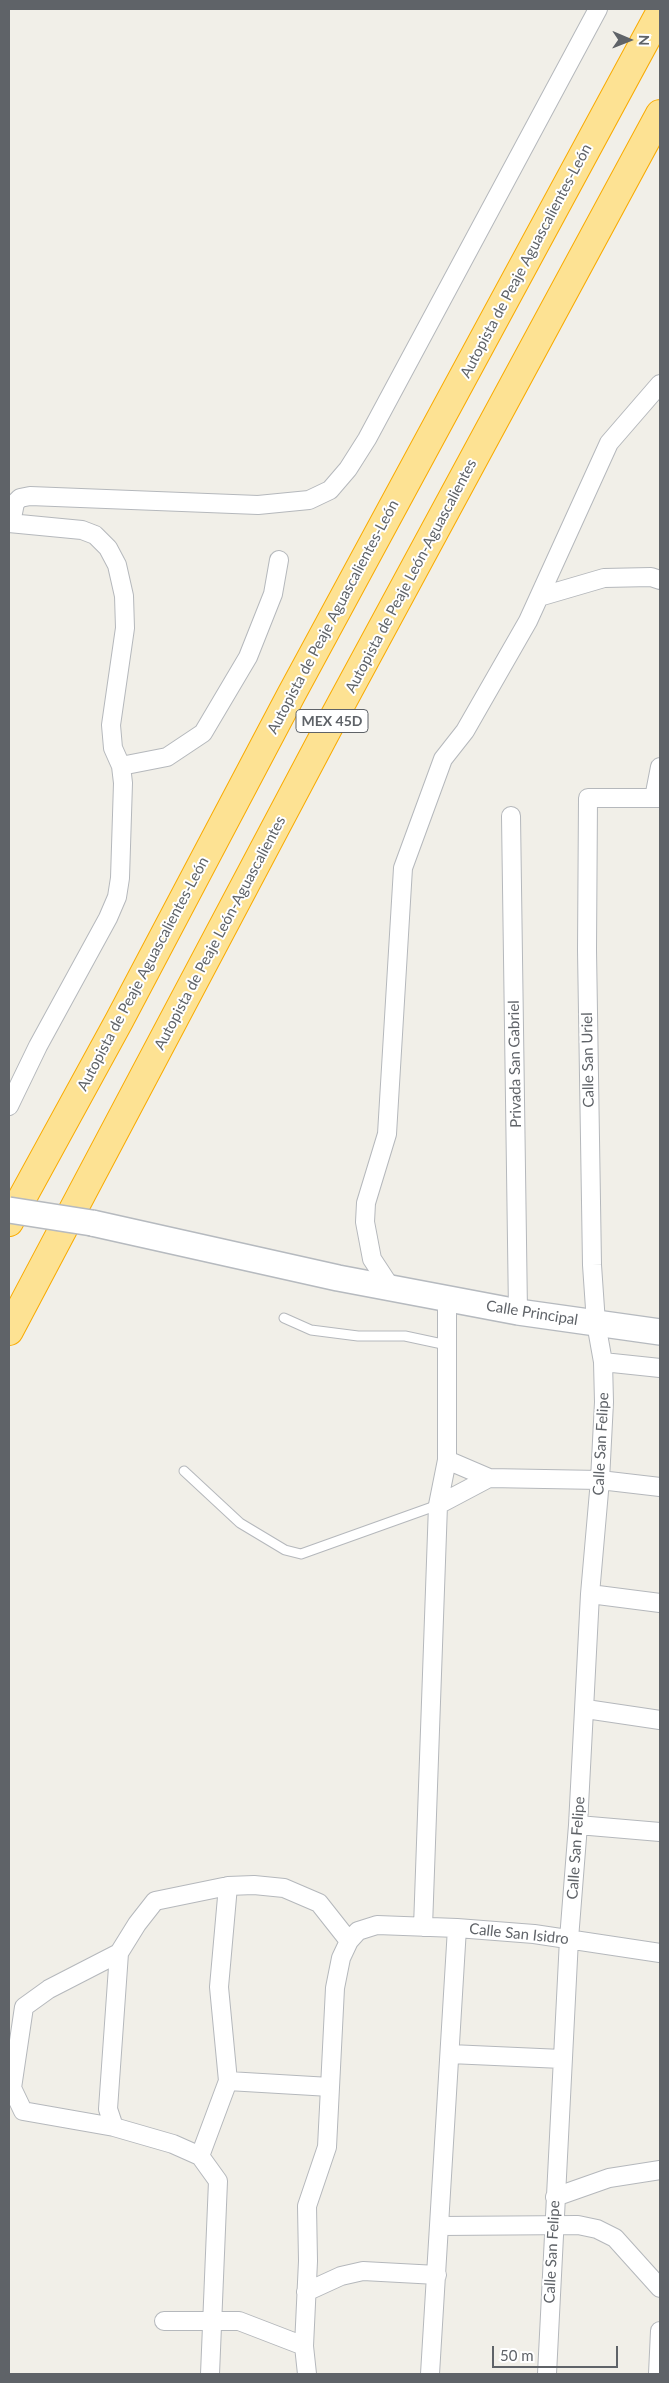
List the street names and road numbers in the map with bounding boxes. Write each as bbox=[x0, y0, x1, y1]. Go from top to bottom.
street label: Autopista de Peaje Aguascalientes-León bbox=[456, 141, 596, 381]
street label: Autopista de Peaje León-Aguascalientes bbox=[341, 456, 481, 696]
street label: Autopista de Peaje Aguascalientes-León bbox=[263, 497, 403, 737]
road number: MEX 45D bbox=[296, 709, 368, 732]
street label: Autopista de Peaje León-Aguascalientes bbox=[150, 813, 290, 1053]
street label: Autopista de Peaje Aguascalientes-León bbox=[73, 854, 213, 1094]
street label: Privada San Gabriel bbox=[505, 1000, 525, 1128]
street label: Calle San Uriel bbox=[578, 1012, 598, 1108]
street label: Calle Principal bbox=[485, 1297, 579, 1329]
street label: Calle San Felipe bbox=[589, 1392, 613, 1496]
street label: Calle San Felipe bbox=[563, 1796, 589, 1900]
street label: Calle San Isidro bbox=[468, 1920, 570, 1948]
street label: Calle San Felipe bbox=[540, 2200, 564, 2304]

